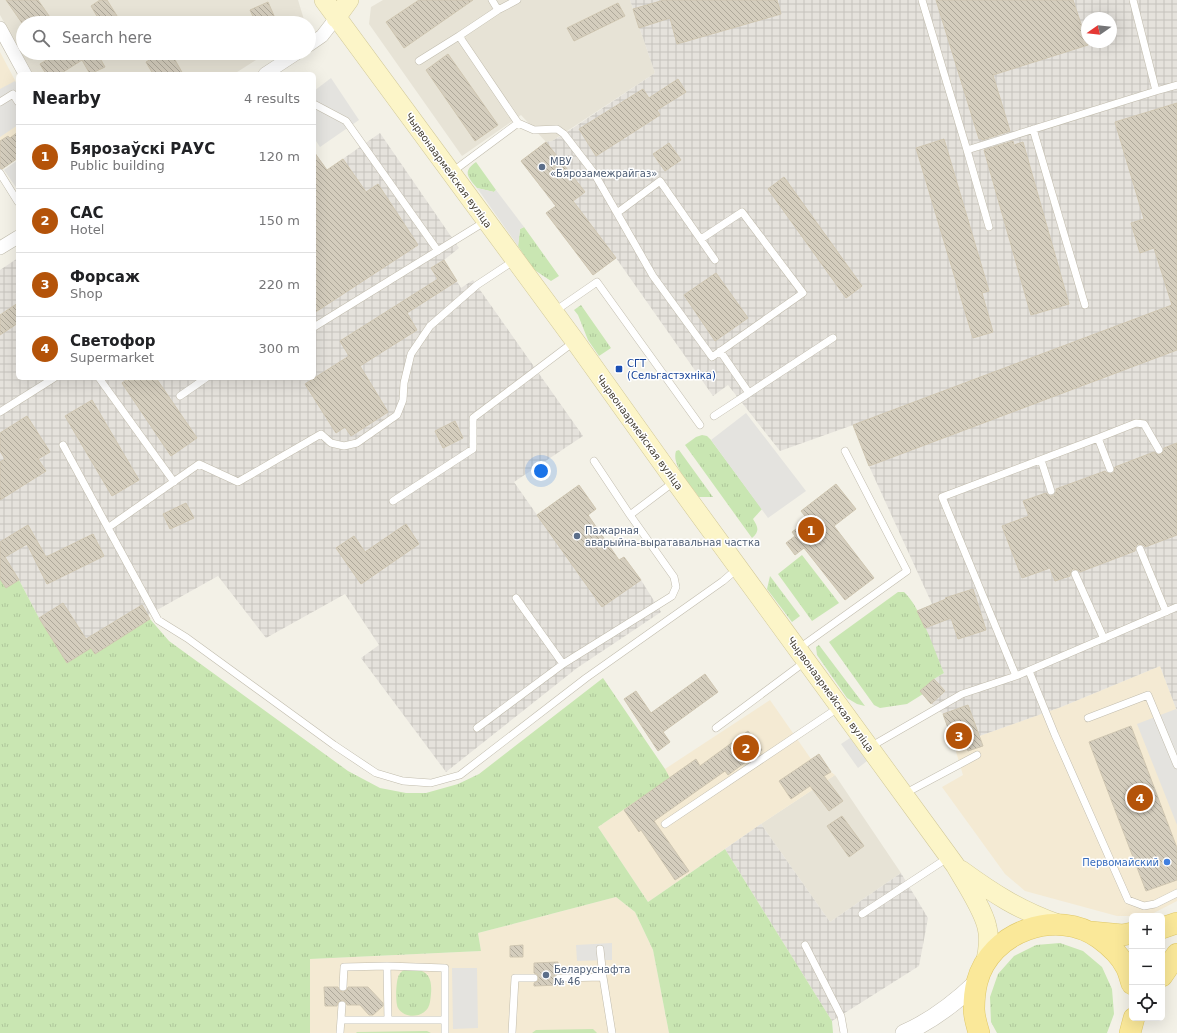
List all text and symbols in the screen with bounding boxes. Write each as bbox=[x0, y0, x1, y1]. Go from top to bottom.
north arrow bbox=[1081, 12, 1117, 48]
search box bbox=[16, 16, 316, 60]
icon: search bbox=[30, 27, 52, 49]
text: Search here bbox=[62, 29, 152, 47]
text: Nearby bbox=[32, 88, 101, 108]
text: 4 results bbox=[244, 91, 300, 106]
street label: Чырвонаармейская вуліца bbox=[403, 111, 494, 230]
text: Бярозаўскі РАУС bbox=[70, 140, 215, 158]
text: 1 bbox=[40, 149, 50, 164]
text: 120 m bbox=[258, 149, 300, 164]
place label: МВУ «Бярозамежрайгаз» bbox=[550, 156, 657, 179]
text: Public building bbox=[70, 158, 165, 173]
marker: МВУ «Бярозамежрайгаз» bbox=[537, 162, 547, 172]
text: САС bbox=[70, 204, 104, 222]
text: 2 bbox=[40, 213, 50, 228]
text: 150 m bbox=[258, 213, 300, 228]
text: Hotel bbox=[70, 222, 104, 237]
text: Форсаж bbox=[70, 268, 140, 286]
text: 3 bbox=[40, 277, 50, 292]
text: 220 m bbox=[258, 277, 300, 292]
text: Shop bbox=[70, 286, 103, 301]
text: Светофор bbox=[70, 332, 156, 350]
text: 4 bbox=[40, 341, 50, 356]
text: 300 m bbox=[258, 341, 300, 356]
text: Supermarket bbox=[70, 350, 154, 365]
place label: СГТ (Сельгастэхніка) bbox=[627, 358, 716, 381]
marker: СГТ (Сельгастэхніка) bbox=[614, 364, 624, 374]
street label: Чырвонаармейская вуліца bbox=[594, 373, 685, 492]
your location bbox=[531, 461, 551, 481]
pin: 1 bbox=[798, 515, 824, 545]
place label: Пажарная аварыйна-выратавальная частка bbox=[585, 525, 760, 548]
marker: Пажарная аварыйна-выратавальная частка bbox=[572, 531, 582, 541]
street label: Чырвонаармейская вуліца bbox=[785, 635, 876, 754]
pin: 3 bbox=[946, 721, 972, 751]
pin: 2 bbox=[733, 733, 759, 763]
pin: 4 bbox=[1127, 783, 1153, 813]
place label: Первомайский bbox=[1082, 857, 1159, 868]
marker: Первомайский bbox=[1162, 857, 1172, 867]
map controls bbox=[1129, 913, 1165, 1021]
button: + bbox=[1129, 913, 1165, 949]
button: − bbox=[1129, 949, 1165, 985]
place label: Беларуснафта № 46 bbox=[554, 964, 630, 987]
marker: Беларуснафта № 46 bbox=[541, 970, 551, 980]
button: locate bbox=[1129, 985, 1165, 1021]

